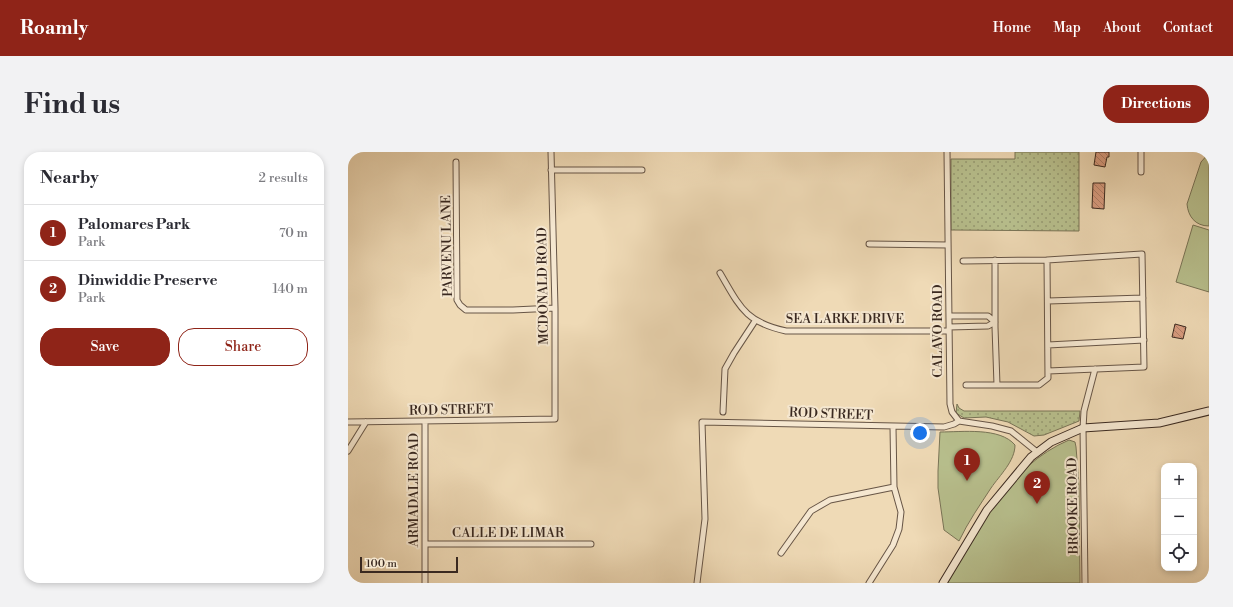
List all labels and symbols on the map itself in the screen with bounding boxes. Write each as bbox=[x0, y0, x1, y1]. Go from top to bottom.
street label: PARVENU LANE bbox=[438, 195, 456, 297]
street label: MCDONALD ROAD bbox=[534, 227, 552, 345]
street label: CALAVO ROAD bbox=[930, 284, 946, 378]
street label: SEA LARKE DRIVE bbox=[786, 311, 904, 327]
street label: ROD STREET bbox=[409, 401, 493, 419]
street label: ROD STREET bbox=[789, 405, 873, 423]
your location bbox=[910, 423, 930, 443]
street label: ARMADALE ROAD bbox=[406, 433, 422, 548]
pin: 1 bbox=[954, 448, 980, 481]
street label: BROOKE ROAD bbox=[1064, 457, 1082, 556]
pin: 2 bbox=[1024, 471, 1050, 504]
street label: CALLE DE LIMAR bbox=[452, 525, 565, 541]
scale bar bbox=[360, 555, 458, 574]

